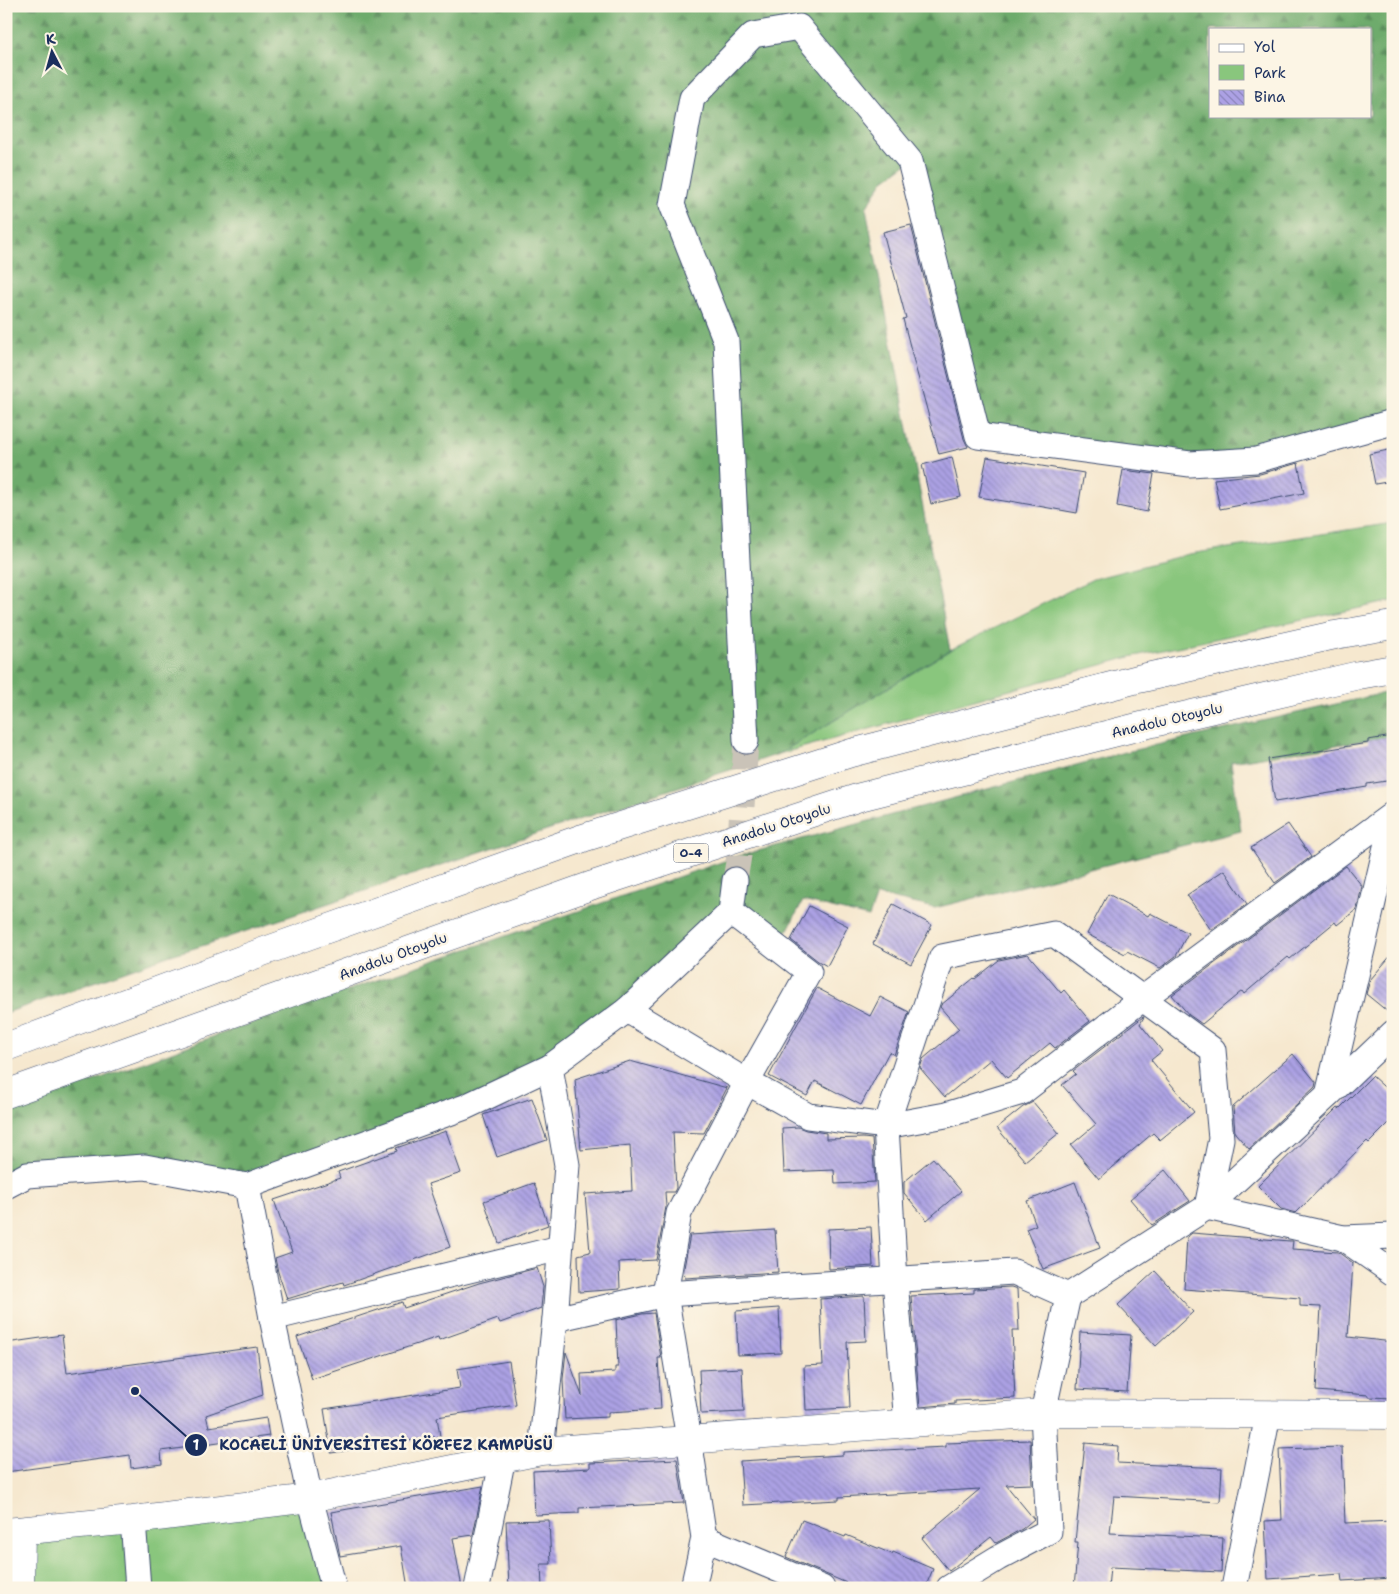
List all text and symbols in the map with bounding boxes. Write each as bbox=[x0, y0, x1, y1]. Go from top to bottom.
north arrow bbox=[28, 28, 78, 78]
legend bbox=[1209, 28, 1372, 118]
text: K bbox=[45, 30, 57, 49]
text: Yol bbox=[1254, 37, 1276, 57]
text: Park bbox=[1254, 63, 1286, 83]
text: Bina bbox=[1254, 87, 1286, 107]
street label: Anadolu Otoyolu bbox=[1110, 698, 1224, 742]
street label: Anadolu Otoyolu bbox=[719, 799, 833, 851]
road number: O-4 bbox=[674, 844, 708, 862]
street label: Anadolu Otoyolu bbox=[337, 928, 449, 984]
callout: KOCAELİ ÜNİVERSİTESİ KÖRFEZ KAMPÜSÜ bbox=[184, 1430, 562, 1460]
text: 1 bbox=[193, 1435, 200, 1455]
text: KOCAELİ ÜNİVERSİTESİ KÖRFEZ KAMPÜSÜ bbox=[219, 1435, 553, 1455]

